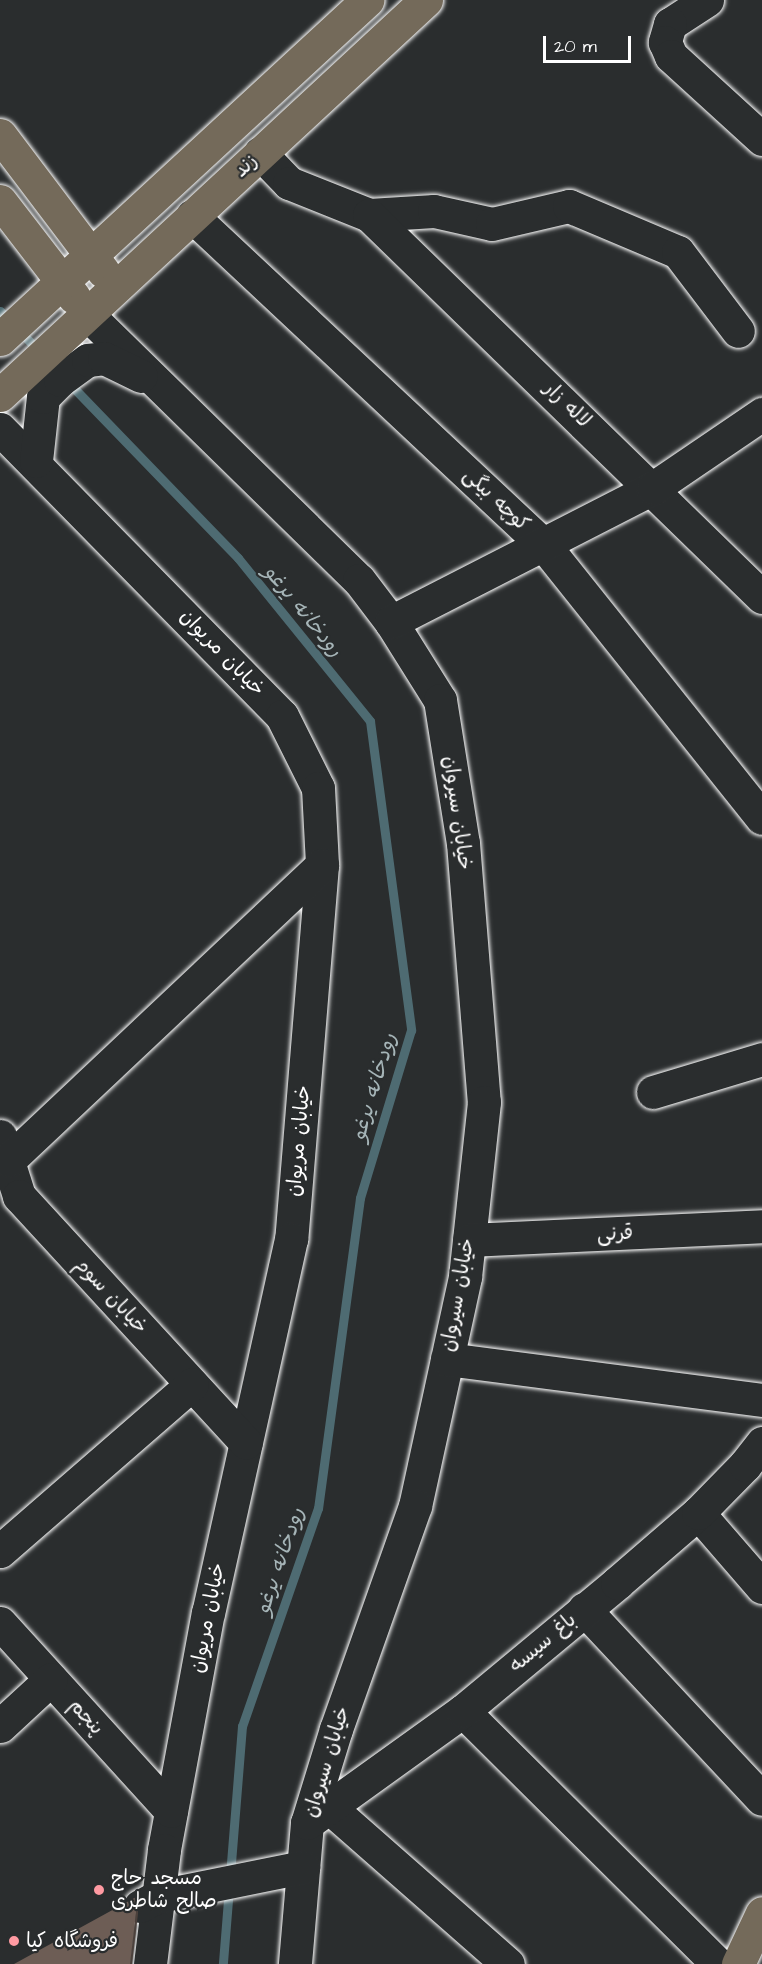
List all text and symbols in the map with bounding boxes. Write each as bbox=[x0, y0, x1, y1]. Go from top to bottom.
scale bar bbox=[546, 24, 634, 62]
text: 20 m bbox=[554, 34, 597, 59]
street label: زند bbox=[229, 149, 263, 183]
street label: لاله زار bbox=[538, 377, 596, 433]
street label: کوچه بیگی bbox=[458, 463, 534, 537]
water label: رودخانه یرغو bbox=[258, 560, 348, 662]
street label: خیابان مریوان bbox=[175, 605, 269, 701]
street label: خیابان سیروان bbox=[437, 754, 477, 872]
water label: رودخانه یرغو bbox=[346, 1030, 402, 1144]
street label: خیابان مریوان bbox=[282, 1084, 316, 1198]
street label: قرنی bbox=[596, 1221, 634, 1247]
street label: خیابان سیروان bbox=[436, 1236, 480, 1354]
street label: خیابان سوم bbox=[70, 1253, 152, 1339]
water label: رودخانه یرغو bbox=[250, 1504, 310, 1618]
street label: خیابان مریوان bbox=[186, 1561, 230, 1675]
street label: باغ سیسه bbox=[505, 1608, 581, 1678]
street label: پنجم bbox=[64, 1694, 108, 1740]
street label: خیابان سیروان bbox=[299, 1704, 355, 1820]
place label: مسجد حاج صالح شاطری bbox=[111, 1866, 217, 1913]
marker: مسجد حاج صالح شاطری bbox=[92, 1883, 106, 1897]
place label: فروشگاه کیا bbox=[26, 1929, 118, 1953]
marker: فروشگاه کیا bbox=[7, 1934, 21, 1948]

